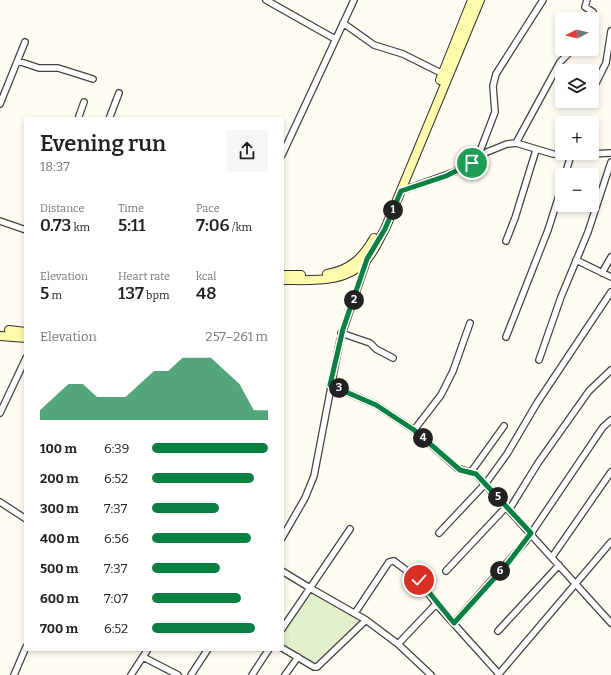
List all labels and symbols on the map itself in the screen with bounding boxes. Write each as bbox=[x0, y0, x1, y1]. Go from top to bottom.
north arrow bbox=[555, 12, 599, 56]
pin bbox=[455, 146, 489, 180]
pin: 1 bbox=[383, 200, 403, 220]
pin: 2 bbox=[344, 290, 364, 310]
pin: 3 bbox=[329, 378, 349, 398]
pin: 4 bbox=[413, 428, 433, 448]
pin: 5 bbox=[488, 487, 508, 507]
pin: 6 bbox=[490, 561, 510, 581]
pin bbox=[402, 563, 436, 597]

